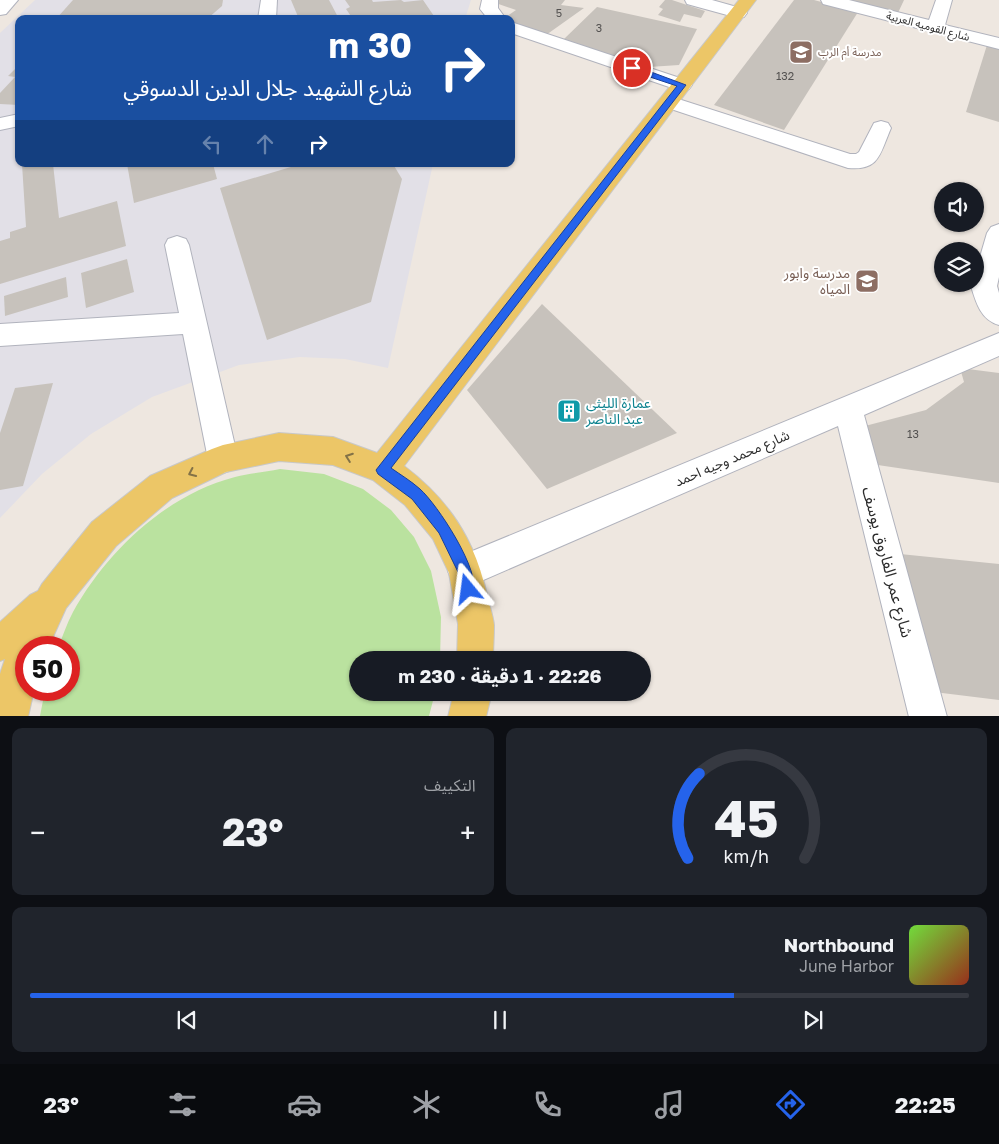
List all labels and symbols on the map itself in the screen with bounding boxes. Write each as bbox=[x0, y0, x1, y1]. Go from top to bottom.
house number: 5 bbox=[556, 6, 562, 19]
street label: شارع القوميه العربية bbox=[884, 8, 972, 45]
house number: 3 bbox=[596, 21, 602, 34]
school or university icon: مدرسة أم الرب bbox=[788, 39, 814, 65]
place label: مدرسة أم الرب bbox=[818, 45, 882, 60]
pin bbox=[611, 47, 653, 89]
house number: 132 bbox=[776, 69, 794, 82]
place label: مدرسة وابور المياه bbox=[783, 264, 850, 297]
school or university icon: مدرسة وابور المياه bbox=[854, 268, 880, 294]
place label: عمارة الليثى عبد الناصر bbox=[585, 394, 651, 428]
building icon: عمارة الليثى عبد الناصر bbox=[556, 398, 582, 424]
street label: شارع محمد وجيه احمد bbox=[672, 426, 793, 492]
house number: 13 bbox=[907, 427, 919, 440]
one-way arrow bbox=[345, 453, 354, 463]
one-way arrow bbox=[188, 467, 197, 477]
street label: شارع عمر الفاروق يوسف bbox=[855, 484, 918, 640]
position arrow bbox=[441, 562, 493, 614]
speed limit sign: 50 bbox=[15, 636, 80, 701]

